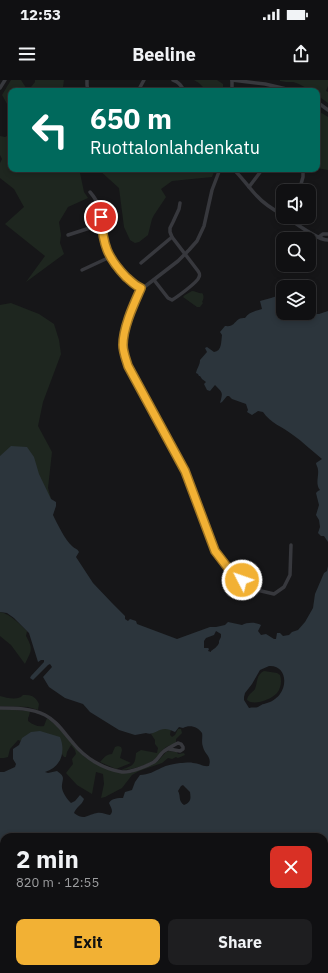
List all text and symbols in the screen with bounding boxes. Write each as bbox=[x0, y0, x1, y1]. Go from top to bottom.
text: 12:53 bbox=[20, 5, 61, 24]
icon: menu bbox=[16, 43, 38, 65]
text: Beeline bbox=[132, 43, 196, 66]
icon: share bbox=[290, 43, 312, 65]
text: 650 m bbox=[90, 100, 172, 137]
icon: left bbox=[24, 104, 76, 156]
text: Ruottalonlahdenkatu bbox=[90, 136, 260, 159]
map controls bbox=[276, 184, 316, 320]
button: sound bbox=[276, 184, 316, 224]
pin bbox=[84, 200, 118, 234]
icon: arrive bbox=[90, 206, 112, 228]
button: search bbox=[276, 232, 316, 272]
button: layers bbox=[276, 280, 316, 320]
position arrow bbox=[221, 559, 263, 601]
text: 2 min bbox=[16, 843, 79, 875]
button: close bbox=[270, 846, 312, 888]
text: 820 m · 12:55 bbox=[16, 874, 99, 891]
button: Exit bbox=[16, 919, 160, 965]
button: Share bbox=[168, 919, 312, 965]

